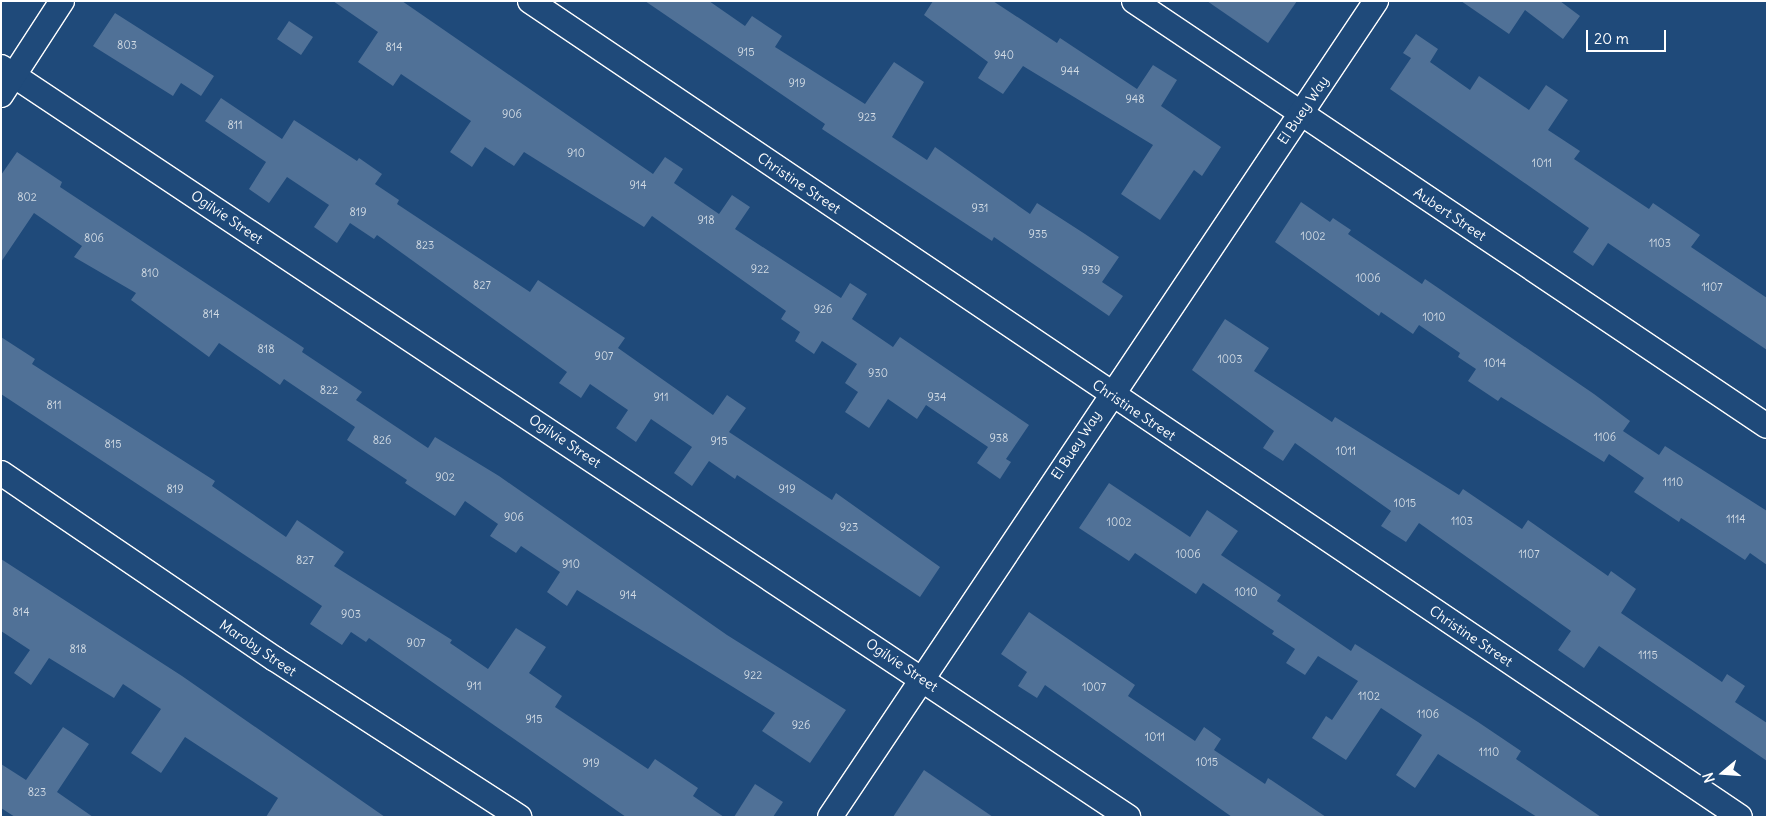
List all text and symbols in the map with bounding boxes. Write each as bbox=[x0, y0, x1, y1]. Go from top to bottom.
scale bar bbox=[1588, 20, 1668, 52]
text: 20 m bbox=[1594, 29, 1629, 48]
house number: 803 bbox=[117, 38, 137, 52]
house number: 814 bbox=[385, 40, 403, 54]
house number: 915 bbox=[737, 45, 755, 59]
house number: 940 bbox=[994, 48, 1014, 62]
house number: 944 bbox=[1060, 64, 1080, 78]
street label: El Buey Way bbox=[1274, 73, 1332, 147]
house number: 919 bbox=[788, 76, 806, 90]
house number: 948 bbox=[1125, 92, 1145, 106]
house number: 906 bbox=[502, 107, 522, 121]
house number: 923 bbox=[858, 110, 876, 124]
house number: 811 bbox=[227, 118, 243, 132]
house number: 910 bbox=[567, 146, 585, 160]
street label: Christine Street bbox=[754, 149, 844, 217]
house number: 1011 bbox=[1532, 156, 1552, 170]
house number: 914 bbox=[629, 178, 647, 192]
street label: Aubert Street bbox=[1411, 184, 1489, 244]
street label: Ogilvie Street bbox=[188, 187, 266, 247]
house number: 802 bbox=[17, 190, 37, 204]
house number: 931 bbox=[972, 201, 988, 215]
house number: 819 bbox=[349, 205, 367, 219]
house number: 918 bbox=[697, 213, 715, 227]
house number: 935 bbox=[1029, 227, 1047, 241]
house number: 1002 bbox=[1301, 229, 1325, 243]
house number: 806 bbox=[84, 231, 104, 245]
house number: 1103 bbox=[1649, 236, 1671, 250]
house number: 823 bbox=[416, 238, 434, 252]
house number: 922 bbox=[751, 262, 769, 276]
house number: 939 bbox=[1082, 263, 1100, 277]
house number: 810 bbox=[141, 266, 159, 280]
house number: 1006 bbox=[1355, 271, 1381, 285]
house number: 827 bbox=[473, 278, 491, 292]
house number: 1107 bbox=[1701, 280, 1723, 294]
house number: 926 bbox=[814, 302, 832, 316]
house number: 814 bbox=[202, 307, 220, 321]
house number: 1010 bbox=[1422, 310, 1446, 324]
house number: 818 bbox=[257, 342, 275, 356]
house number: 907 bbox=[595, 349, 613, 363]
house number: 1003 bbox=[1217, 352, 1243, 366]
house number: 1014 bbox=[1484, 356, 1506, 370]
house number: 930 bbox=[868, 366, 888, 380]
street label: Christine Street bbox=[1089, 376, 1179, 444]
house number: 822 bbox=[320, 383, 338, 397]
house number: 911 bbox=[653, 390, 669, 404]
house number: 934 bbox=[928, 390, 946, 404]
house number: 811 bbox=[46, 398, 62, 412]
street label: El Buey Way bbox=[1047, 407, 1105, 483]
street label: Ogilvie Street bbox=[526, 411, 604, 471]
house number: 1106 bbox=[1594, 430, 1616, 444]
house number: 938 bbox=[990, 431, 1008, 445]
house number: 826 bbox=[373, 433, 391, 447]
house number: 915 bbox=[710, 434, 728, 448]
house number: 815 bbox=[104, 437, 122, 451]
house number: 1011 bbox=[1336, 444, 1356, 458]
house number: 902 bbox=[435, 470, 455, 484]
house number: 1110 bbox=[1663, 475, 1683, 489]
house number: 819 bbox=[166, 482, 184, 496]
house number: 919 bbox=[778, 482, 796, 496]
house number: 1015 bbox=[1394, 496, 1416, 510]
house number: 906 bbox=[504, 510, 524, 524]
house number: 1114 bbox=[1726, 512, 1746, 526]
house number: 1103 bbox=[1451, 514, 1473, 528]
house number: 1002 bbox=[1107, 515, 1131, 529]
house number: 923 bbox=[840, 520, 858, 534]
house number: 1006 bbox=[1175, 547, 1201, 561]
house number: 1107 bbox=[1518, 547, 1540, 561]
house number: 827 bbox=[296, 553, 314, 567]
house number: 910 bbox=[562, 557, 580, 571]
house number: 1010 bbox=[1234, 585, 1258, 599]
house number: 914 bbox=[619, 588, 637, 602]
street label: Christine Street bbox=[1426, 602, 1516, 670]
house number: 814 bbox=[12, 605, 30, 619]
house number: 903 bbox=[341, 607, 361, 621]
street label: Maroby Street bbox=[216, 616, 300, 680]
street label: Ogilvie Street bbox=[863, 635, 941, 695]
house number: 907 bbox=[407, 636, 425, 650]
house number: 818 bbox=[69, 642, 87, 656]
house number: 1115 bbox=[1638, 648, 1658, 662]
house number: 922 bbox=[744, 668, 762, 682]
house number: 911 bbox=[466, 679, 482, 693]
house number: 1007 bbox=[1082, 680, 1106, 694]
house number: 1102 bbox=[1358, 689, 1380, 703]
house number: 1106 bbox=[1417, 707, 1439, 721]
house number: 915 bbox=[525, 712, 543, 726]
house number: 926 bbox=[792, 718, 810, 732]
house number: 1011 bbox=[1145, 730, 1165, 744]
house number: 1110 bbox=[1479, 745, 1499, 759]
north arrow bbox=[1698, 748, 1748, 798]
house number: 1015 bbox=[1196, 755, 1218, 769]
house number: 919 bbox=[582, 756, 600, 770]
text: N bbox=[1699, 770, 1719, 785]
house number: 823 bbox=[28, 785, 46, 799]

